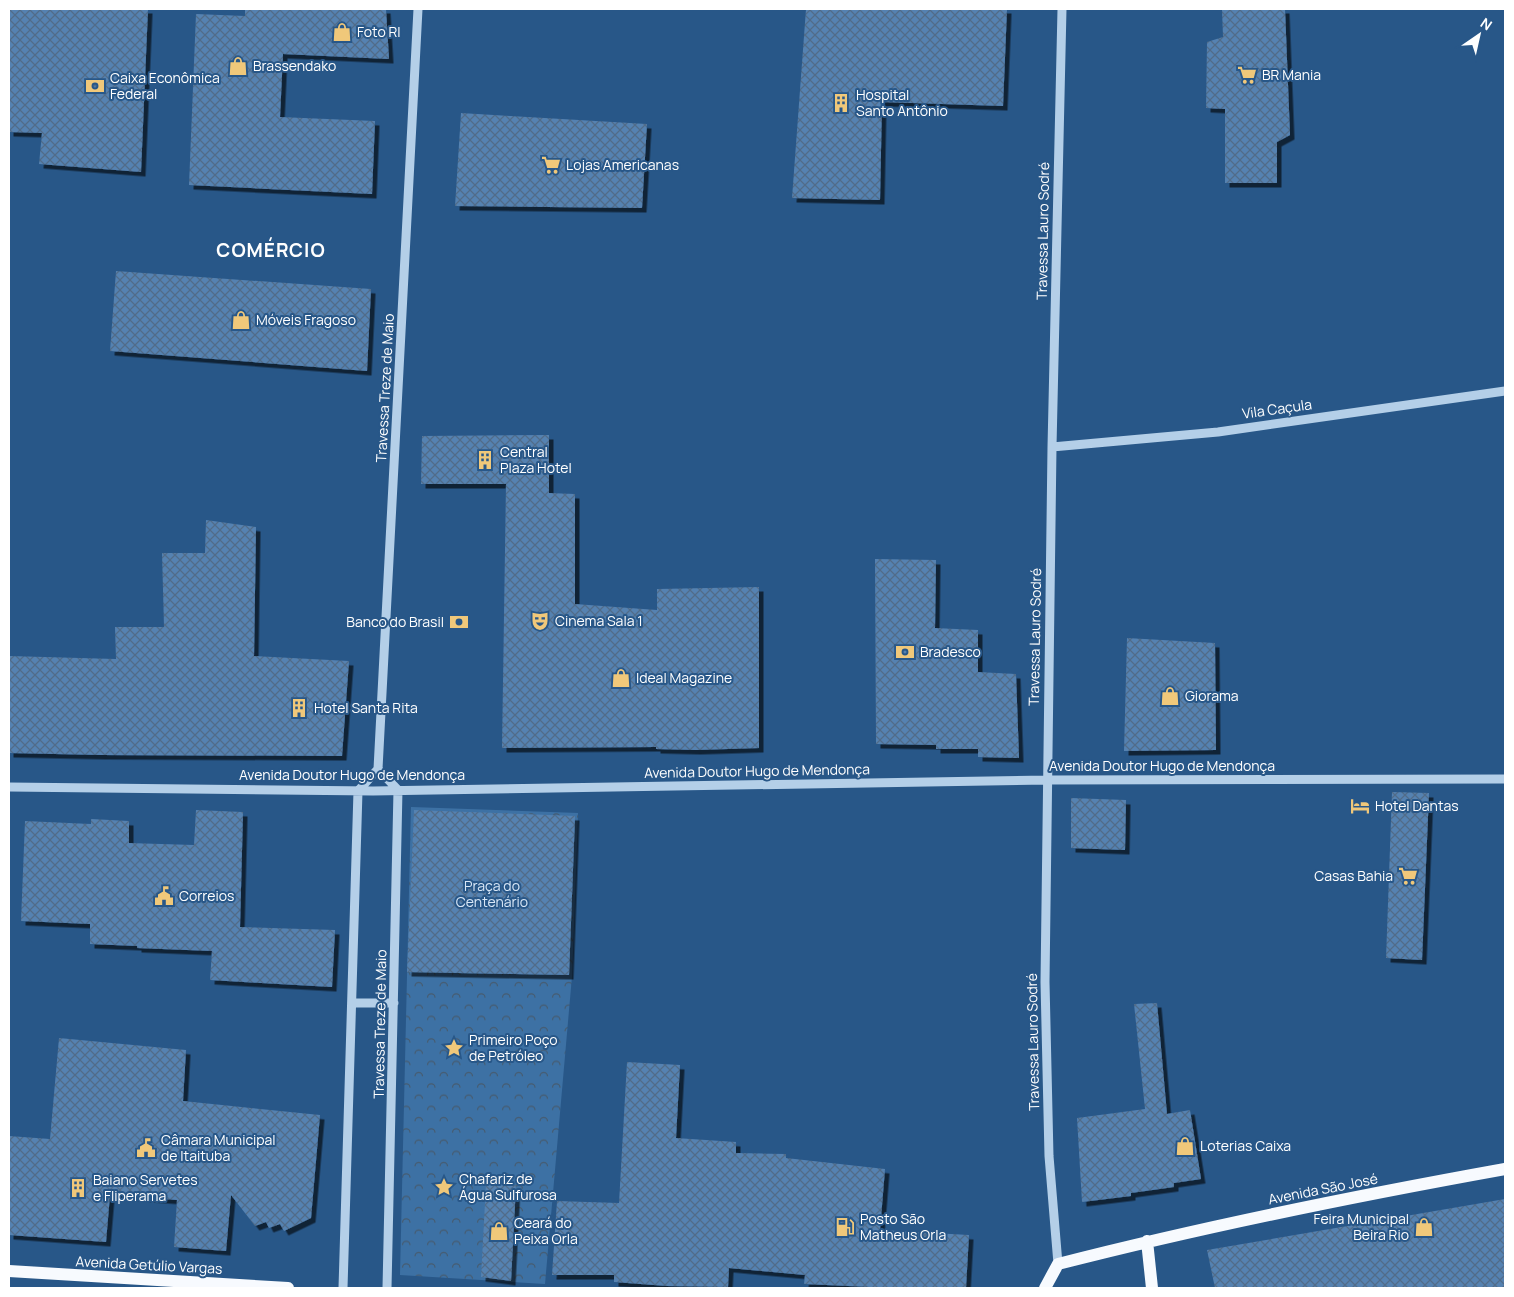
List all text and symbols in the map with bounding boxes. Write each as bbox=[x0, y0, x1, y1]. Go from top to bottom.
north arrow bbox=[1454, 10, 1504, 60]
text: N bbox=[1477, 13, 1496, 34]
shop icon: Foto RI bbox=[331, 21, 353, 43]
place label: Foto RI bbox=[357, 22, 401, 41]
shop icon: Brassendako bbox=[227, 55, 249, 77]
place label: Brassendako bbox=[253, 56, 336, 75]
supermarket icon: BR Mania bbox=[1236, 64, 1258, 86]
place label: BR Mania bbox=[1262, 65, 1321, 84]
place label: Caixa Econômica Federal bbox=[110, 68, 220, 103]
bank icon: Caixa Econômica Federal bbox=[84, 75, 106, 97]
place label: Hospital Santo Antônio bbox=[856, 85, 948, 120]
building icon: Hospital Santo Antônio bbox=[830, 92, 852, 114]
supermarket icon: Lojas Americanas bbox=[540, 154, 562, 176]
place label: Lojas Americanas bbox=[566, 155, 679, 174]
street label: Travessa Lauro Sodré bbox=[1032, 162, 1053, 300]
district label: COMÉRCIO bbox=[216, 237, 326, 263]
shop icon: Móveis Fragoso bbox=[230, 309, 252, 331]
place label: Móveis Fragoso bbox=[256, 310, 356, 329]
street label: Travessa Treze de Maio bbox=[371, 313, 398, 463]
street label: Vila Caçula bbox=[1241, 394, 1313, 423]
place label: Central Plaza Hotel bbox=[500, 442, 572, 477]
building icon: Central Plaza Hotel bbox=[474, 449, 496, 471]
street label: Travessa Lauro Sodré bbox=[1024, 568, 1045, 706]
theatre icon: Cinema Sala 1 bbox=[529, 610, 551, 632]
bank icon: Banco do Brasil bbox=[448, 611, 470, 633]
place label: Cinema Sala 1 bbox=[555, 611, 643, 630]
place label: Banco do Brasil bbox=[346, 612, 444, 631]
bank icon: Bradesco bbox=[894, 641, 916, 663]
place label: Bradesco bbox=[920, 642, 981, 661]
shop icon: Ideal Magazine bbox=[610, 667, 632, 689]
place label: Ideal Magazine bbox=[636, 668, 732, 687]
shop icon: Giorama bbox=[1159, 685, 1181, 707]
place label: Giorama bbox=[1185, 686, 1239, 705]
building icon: Hotel Santa Rita bbox=[288, 697, 310, 719]
place label: Hotel Santa Rita bbox=[314, 698, 418, 717]
street label: Avenida Doutor Hugo de Mendonça bbox=[1049, 756, 1275, 775]
street label: Avenida Doutor Hugo de Mendonça bbox=[644, 759, 870, 782]
street label: Avenida Doutor Hugo de Mendonça bbox=[239, 765, 465, 784]
hotel icon: Hotel Dantas bbox=[1349, 795, 1371, 817]
place label: Hotel Dantas bbox=[1375, 796, 1459, 815]
supermarket icon: Casas Bahia bbox=[1397, 865, 1419, 887]
place label: Casas Bahia bbox=[1314, 866, 1393, 885]
park label: Praça do Centenário bbox=[456, 876, 528, 911]
public building icon: Correios bbox=[153, 885, 175, 907]
place label: Correios bbox=[179, 886, 234, 905]
street label: Travessa Treze de Maio bbox=[369, 949, 390, 1099]
street label: Travessa Lauro Sodré bbox=[1022, 973, 1043, 1111]
place label: Primeiro Poço de Petróleo bbox=[469, 1030, 558, 1065]
place icon: Primeiro Poço de Petróleo bbox=[443, 1037, 465, 1059]
place label: Câmara Municipal de Itaituba bbox=[161, 1130, 276, 1165]
shop icon: Loterias Caixa bbox=[1174, 1135, 1196, 1157]
place label: Loterias Caixa bbox=[1200, 1136, 1291, 1155]
public building icon: Câmara Municipal de Itaituba bbox=[135, 1137, 157, 1159]
place label: Chafariz de Água Sulfurosa bbox=[459, 1169, 557, 1204]
street label: Avenida São José bbox=[1266, 1169, 1379, 1208]
place label: Baiano Servetes e Fliperama bbox=[93, 1170, 198, 1205]
place icon: Chafariz de Água Sulfurosa bbox=[433, 1176, 455, 1198]
building icon: Baiano Servetes e Fliperama bbox=[67, 1177, 89, 1199]
place label: Posto São Matheus Orla bbox=[860, 1209, 946, 1244]
place label: Feira Municipal Beira Rio bbox=[1314, 1209, 1409, 1244]
place label: Ceará do Peixa Orla bbox=[514, 1213, 578, 1248]
fuel station icon: Posto São Matheus Orla bbox=[834, 1216, 856, 1238]
shop icon: Feira Municipal Beira Rio bbox=[1413, 1216, 1435, 1238]
shop icon: Ceará do Peixa Orla bbox=[488, 1220, 510, 1242]
street label: Avenida Getúlio Vargas bbox=[75, 1251, 223, 1278]

